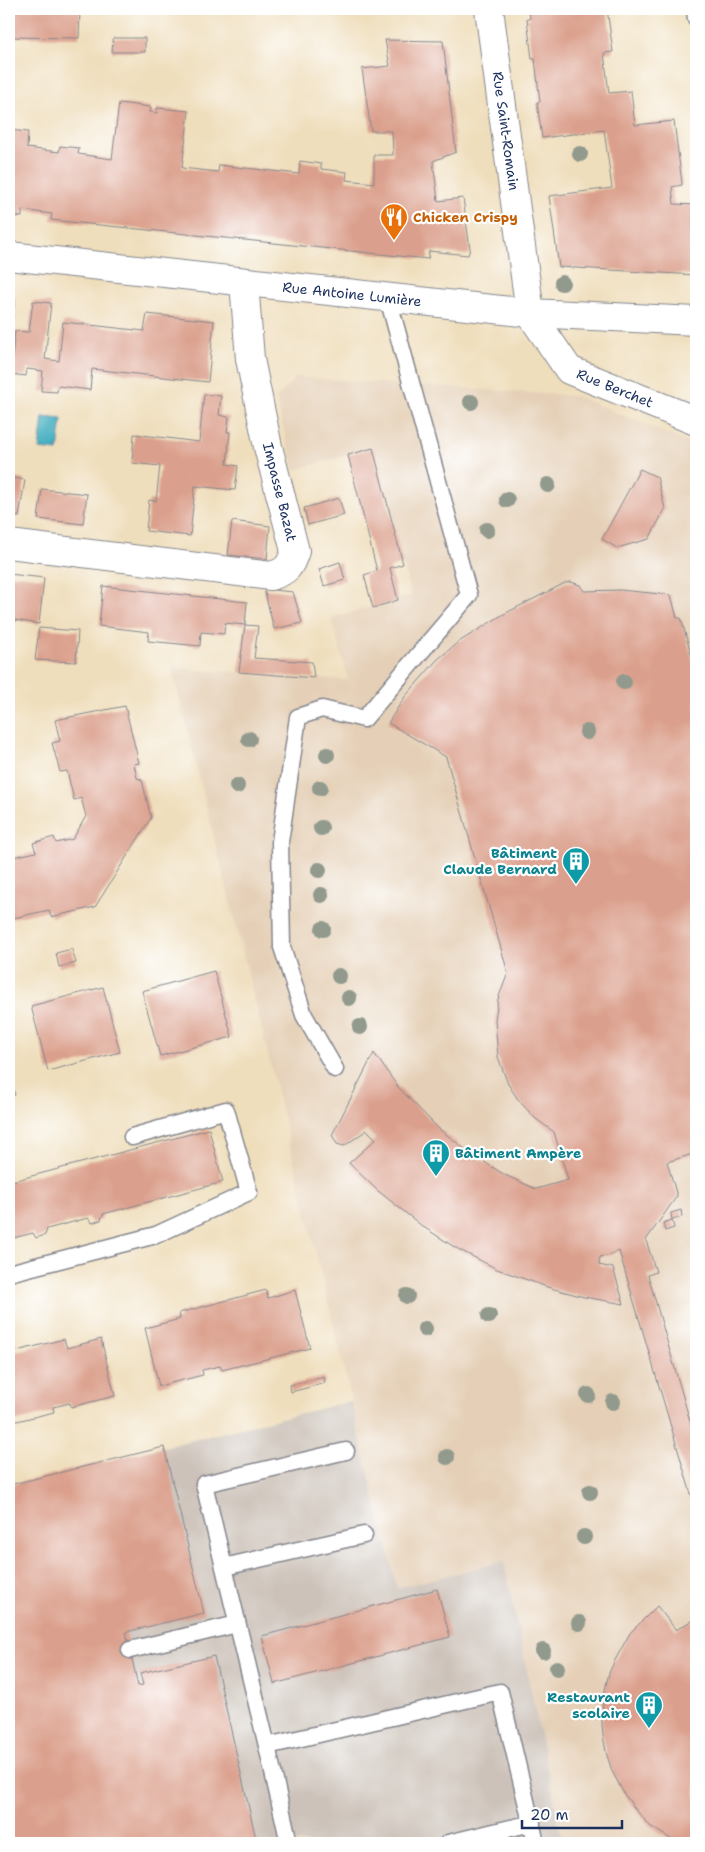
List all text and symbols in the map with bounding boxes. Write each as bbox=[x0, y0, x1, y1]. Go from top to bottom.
street label: Rue Saint-Romain bbox=[489, 70, 523, 192]
restaurant icon: Chicken Crispy bbox=[379, 202, 409, 241]
place label: Chicken Crispy bbox=[413, 208, 518, 226]
street label: Rue Antoine Lumière bbox=[282, 278, 423, 310]
street label: Rue Berchet bbox=[574, 365, 656, 411]
street label: Impasse Bazat bbox=[259, 441, 301, 543]
place label: Bâtiment Claude Bernard bbox=[443, 844, 557, 878]
building icon: Bâtiment Claude Bernard bbox=[561, 846, 591, 885]
building icon: Bâtiment Ampère bbox=[421, 1138, 451, 1177]
place label: Bâtiment Ampère bbox=[455, 1144, 581, 1162]
place label: Restaurant scolaire bbox=[547, 1688, 630, 1722]
building icon: Restaurant scolaire bbox=[634, 1690, 664, 1729]
scale bar bbox=[522, 1797, 622, 1829]
text: 20 m bbox=[530, 1805, 569, 1825]

